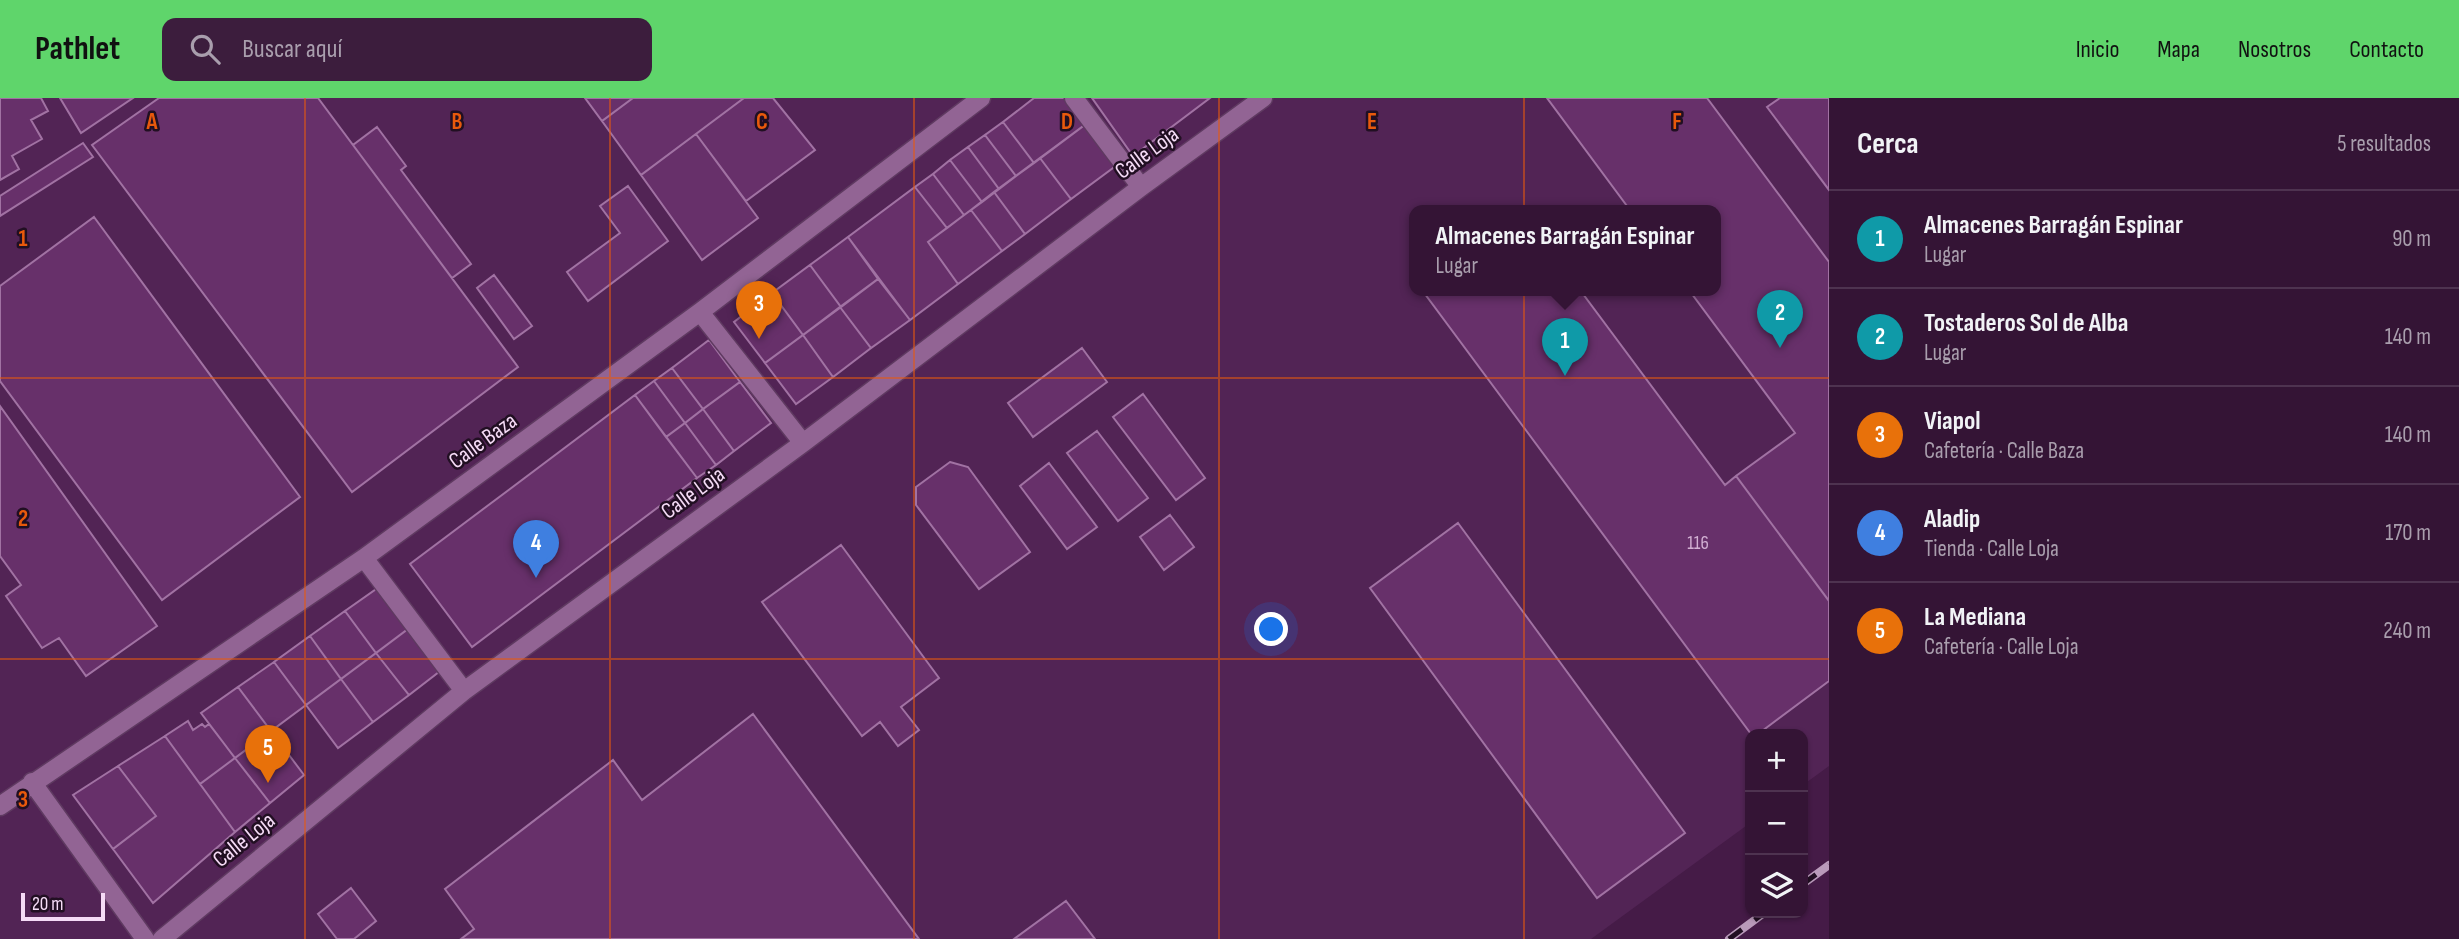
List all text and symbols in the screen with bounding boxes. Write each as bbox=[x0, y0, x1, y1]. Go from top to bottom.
search box bbox=[162, 18, 652, 81]
text: Pathlet bbox=[35, 29, 120, 69]
icon: search bbox=[186, 30, 224, 68]
text: Buscar aquí bbox=[242, 34, 342, 65]
text: Inicio bbox=[2076, 35, 2119, 64]
text: Mapa bbox=[2157, 35, 2200, 64]
text: Nosotros bbox=[2238, 35, 2311, 64]
text: Contacto bbox=[2349, 35, 2424, 64]
text: A bbox=[146, 108, 159, 136]
text: B bbox=[452, 108, 463, 136]
text: C bbox=[756, 108, 768, 136]
text: D bbox=[1061, 108, 1073, 136]
text: E bbox=[1367, 108, 1377, 136]
text: F bbox=[1672, 108, 1682, 136]
street label: Calle Loja bbox=[1110, 121, 1184, 185]
text: Cerca bbox=[1857, 126, 1919, 162]
text: 5 resultados bbox=[2337, 130, 2431, 158]
popup bbox=[1409, 205, 1721, 296]
text: Almacenes Barragán Espinar bbox=[1924, 210, 2183, 241]
text: Almacenes Barragán Espinar bbox=[1436, 221, 1694, 252]
text: 1 bbox=[18, 225, 28, 253]
text: 1 bbox=[1875, 225, 1885, 253]
text: 90 m bbox=[2392, 225, 2431, 253]
text: Lugar bbox=[1924, 241, 1966, 269]
text: Lugar bbox=[1436, 252, 1478, 280]
pin: 3 bbox=[736, 281, 782, 339]
pin: 2 bbox=[1757, 290, 1803, 348]
text: Tostaderos Sol de Alba bbox=[1924, 308, 2128, 339]
pin: 1 bbox=[1542, 318, 1588, 376]
text: 2 bbox=[1875, 323, 1885, 351]
text: 140 m bbox=[2385, 323, 2431, 351]
text: Lugar bbox=[1924, 339, 1966, 367]
text: Viapol bbox=[1924, 406, 1981, 437]
street label: Calle Baza bbox=[443, 407, 523, 475]
text: 3 bbox=[1875, 421, 1885, 449]
text: 140 m bbox=[2385, 421, 2431, 449]
text: Cafetería · Calle Baza bbox=[1924, 437, 2084, 465]
street label: Calle Loja bbox=[656, 461, 730, 525]
text: Aladip bbox=[1924, 504, 1980, 535]
text: 2 bbox=[18, 505, 28, 533]
text: 4 bbox=[1875, 519, 1885, 547]
text: 170 m bbox=[2385, 519, 2431, 547]
pin: 4 bbox=[513, 520, 559, 578]
house number: 116 bbox=[1687, 532, 1709, 555]
text: Tienda · Calle Loja bbox=[1924, 535, 2059, 563]
text: La Mediana bbox=[1924, 602, 2026, 633]
your location bbox=[1254, 612, 1288, 646]
text: 5 bbox=[1875, 617, 1885, 645]
text: 240 m bbox=[2383, 617, 2431, 645]
text: Cafetería · Calle Loja bbox=[1924, 633, 2079, 661]
pin: 5 bbox=[245, 725, 291, 783]
map controls bbox=[1745, 729, 1808, 918]
button: + bbox=[1745, 729, 1808, 792]
text: 3 bbox=[18, 786, 28, 814]
button: − bbox=[1745, 792, 1808, 855]
street label: Calle Loja bbox=[207, 807, 281, 873]
button: layers bbox=[1745, 855, 1808, 918]
scale bar bbox=[21, 890, 105, 922]
text: 20 m bbox=[32, 893, 64, 916]

